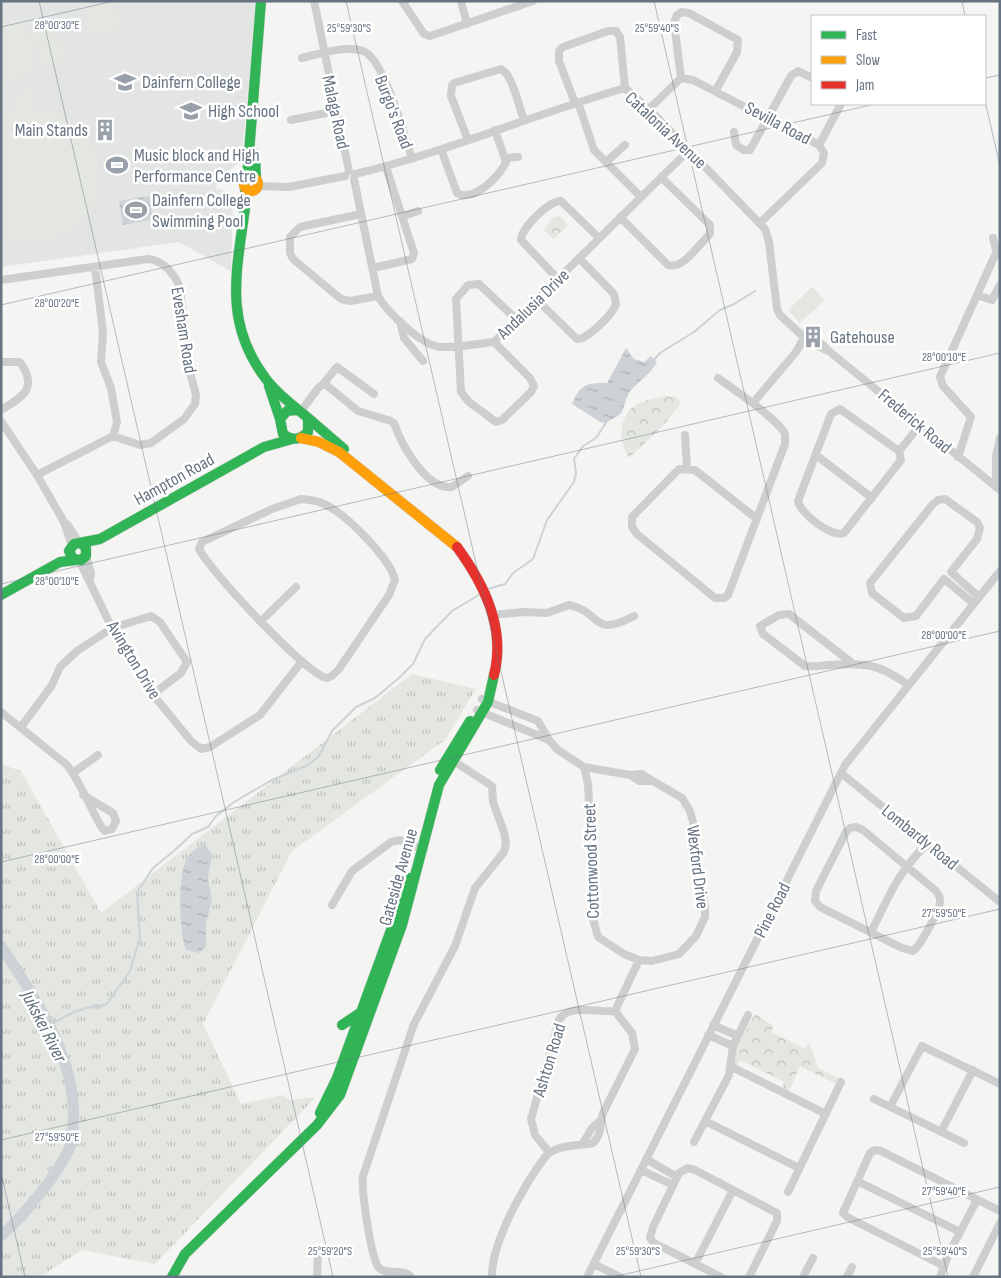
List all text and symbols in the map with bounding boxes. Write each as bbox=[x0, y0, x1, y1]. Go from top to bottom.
legend bbox=[811, 15, 986, 105]
text: 28°00'30"E bbox=[34, 18, 80, 33]
text: 25°59'30"S bbox=[327, 21, 371, 36]
text: 25°59'40"S bbox=[635, 21, 679, 36]
text: Fast bbox=[856, 26, 878, 45]
text: Slow bbox=[856, 51, 880, 70]
school or university icon: Dainfern College bbox=[112, 69, 138, 95]
place label: Dainfern College bbox=[142, 72, 241, 93]
street label: Malaga Road bbox=[317, 73, 354, 151]
street label: Burgo's Road bbox=[370, 73, 417, 152]
text: Jam bbox=[855, 76, 874, 95]
street label: Catalonia Avenue bbox=[621, 87, 711, 173]
street label: Sevilla Road bbox=[741, 97, 814, 150]
school or university icon: High School bbox=[178, 98, 204, 124]
place label: High School bbox=[208, 101, 279, 122]
building icon: Main Stands bbox=[92, 117, 118, 143]
place label: Main Stands bbox=[15, 120, 88, 141]
place label: Music block and High Performance Centre bbox=[134, 145, 260, 187]
sports icon: Music block and High Performance Centre bbox=[104, 152, 130, 178]
place label: Dainfern College Swimming Pool bbox=[152, 190, 251, 232]
sports icon: Dainfern College Swimming Pool bbox=[123, 197, 149, 223]
street label: Andalusia Drive bbox=[492, 265, 574, 345]
street label: Evesham Road bbox=[166, 285, 201, 375]
text: 28°00'20"E bbox=[35, 296, 80, 311]
building icon: Gatehouse bbox=[800, 324, 826, 350]
place label: Gatehouse bbox=[830, 327, 895, 348]
text: 28°00'10"E bbox=[922, 350, 966, 365]
street label: Frederick Road bbox=[874, 385, 956, 458]
street label: Hampton Road bbox=[130, 449, 218, 510]
text: 28°00'10"E bbox=[35, 574, 79, 589]
street label: Avington Drive bbox=[102, 617, 165, 703]
text: 28°00'00"E bbox=[921, 628, 967, 643]
street label: Lombardy Road bbox=[877, 800, 962, 875]
street label: Cottonwood Street bbox=[579, 802, 604, 919]
street label: Wexford Drive bbox=[682, 824, 713, 910]
street label: Gateside Avenue bbox=[375, 826, 422, 928]
text: 28°00'00"E bbox=[34, 852, 80, 867]
street label: Pine Road bbox=[750, 879, 795, 941]
text: 27°59'50"E bbox=[922, 906, 966, 921]
water label: Jukskei River bbox=[15, 986, 72, 1067]
street label: Ashton Road bbox=[528, 1021, 571, 1100]
text: 27°59'50"E bbox=[35, 1130, 79, 1145]
text: 27°59'40"E bbox=[922, 1184, 966, 1199]
text: 25°59'20"S bbox=[308, 1244, 352, 1259]
text: 25°59'30"S bbox=[616, 1244, 660, 1259]
text: 25°59'40"S bbox=[923, 1244, 967, 1259]

